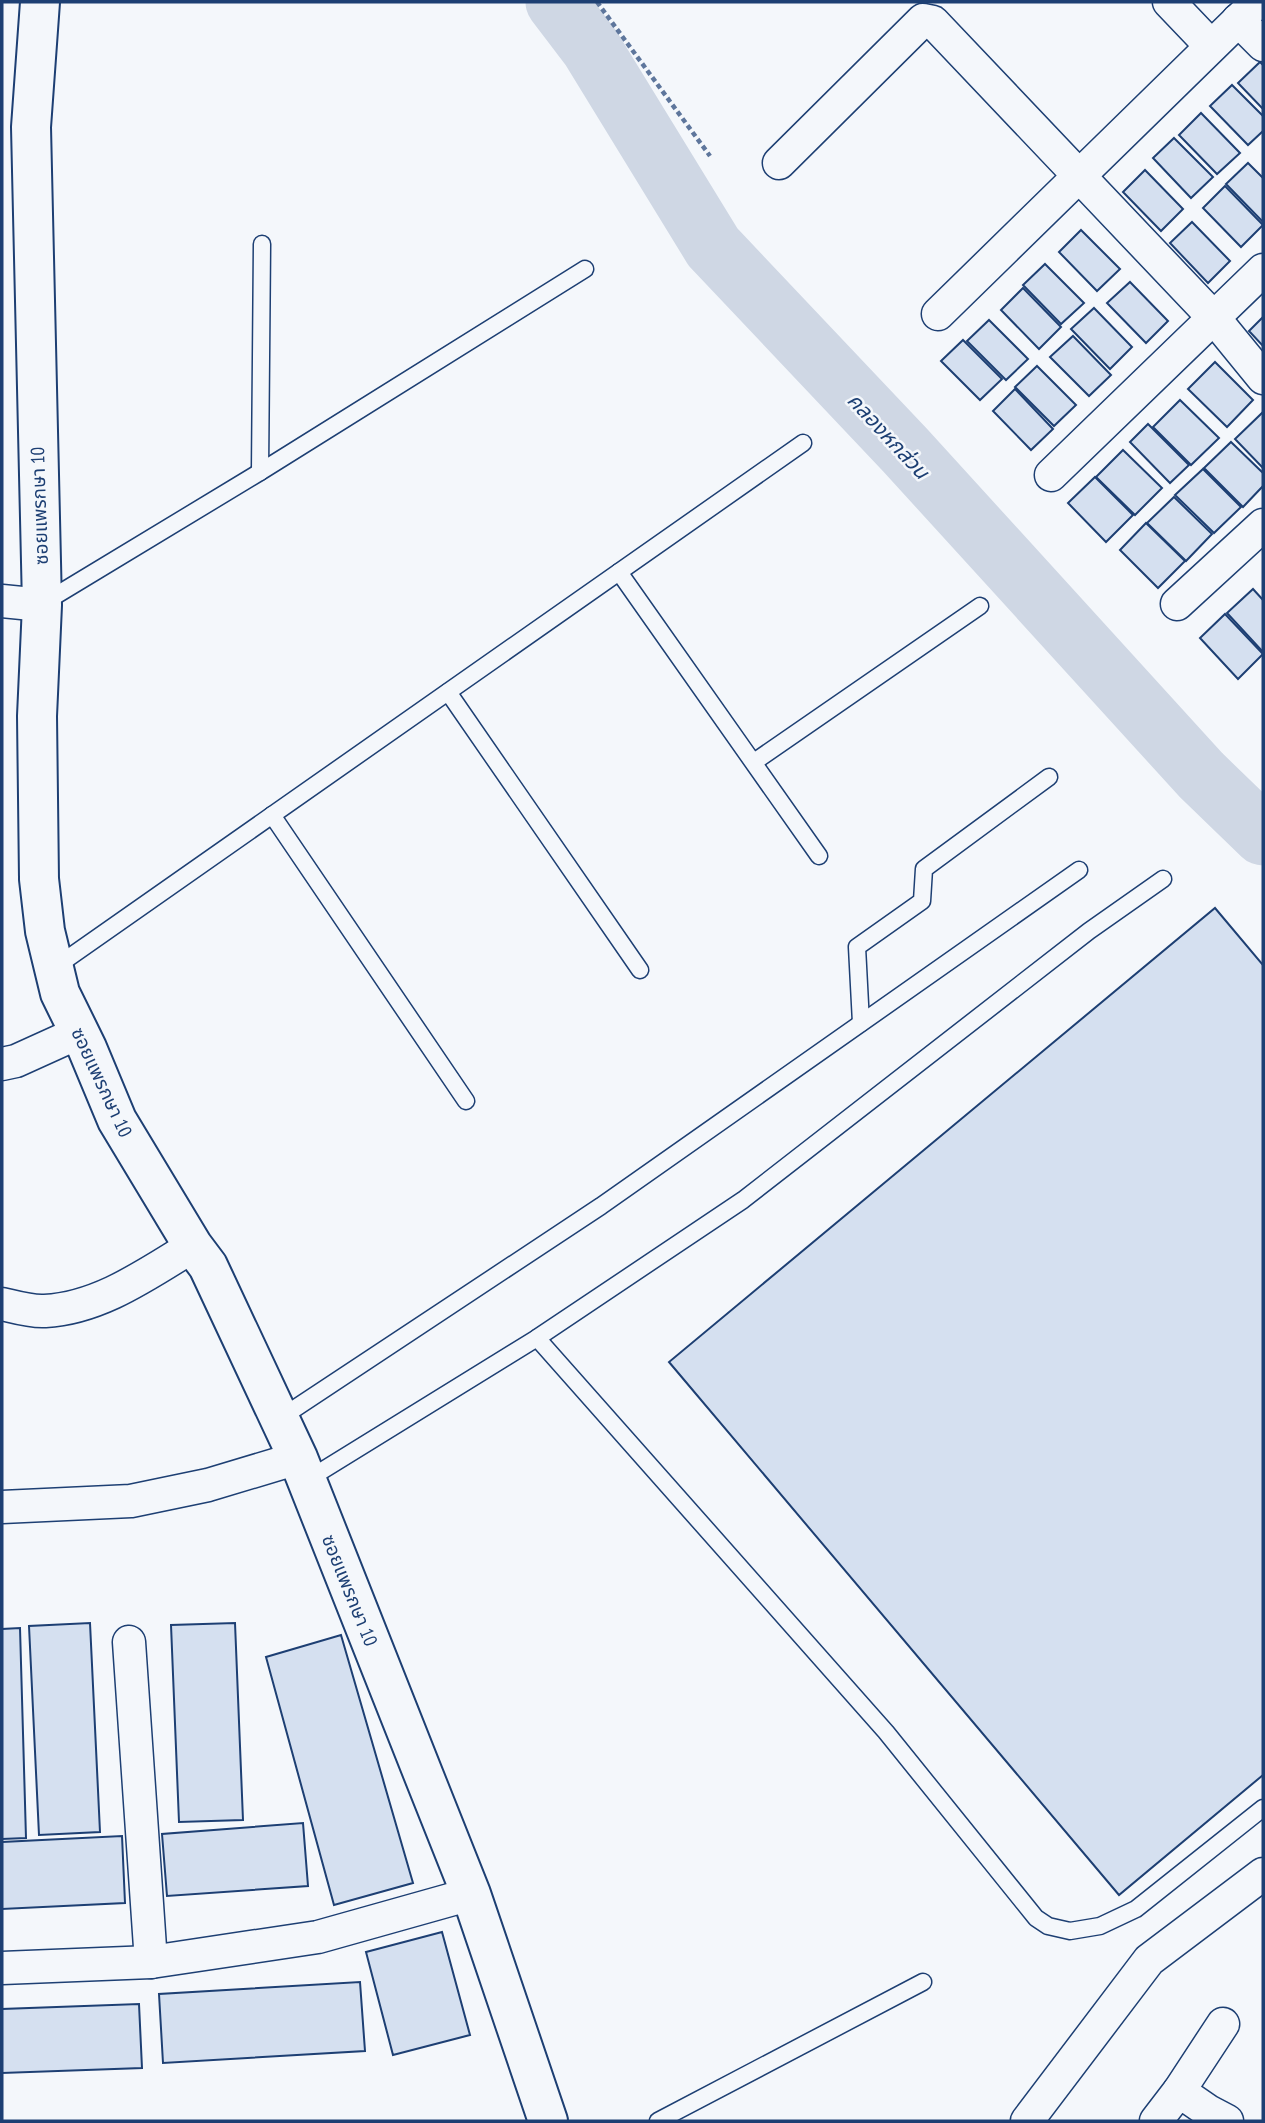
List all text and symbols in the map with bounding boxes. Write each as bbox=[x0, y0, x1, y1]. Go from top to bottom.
water label: คลองหกส่วน bbox=[842, 387, 936, 485]
street label: ซอยแพรกษา 10 bbox=[25, 447, 53, 565]
street label: ซอยแพรกษา 10 bbox=[66, 1023, 138, 1141]
street label: ซอยแพรกษา 10 bbox=[317, 1531, 383, 1649]

